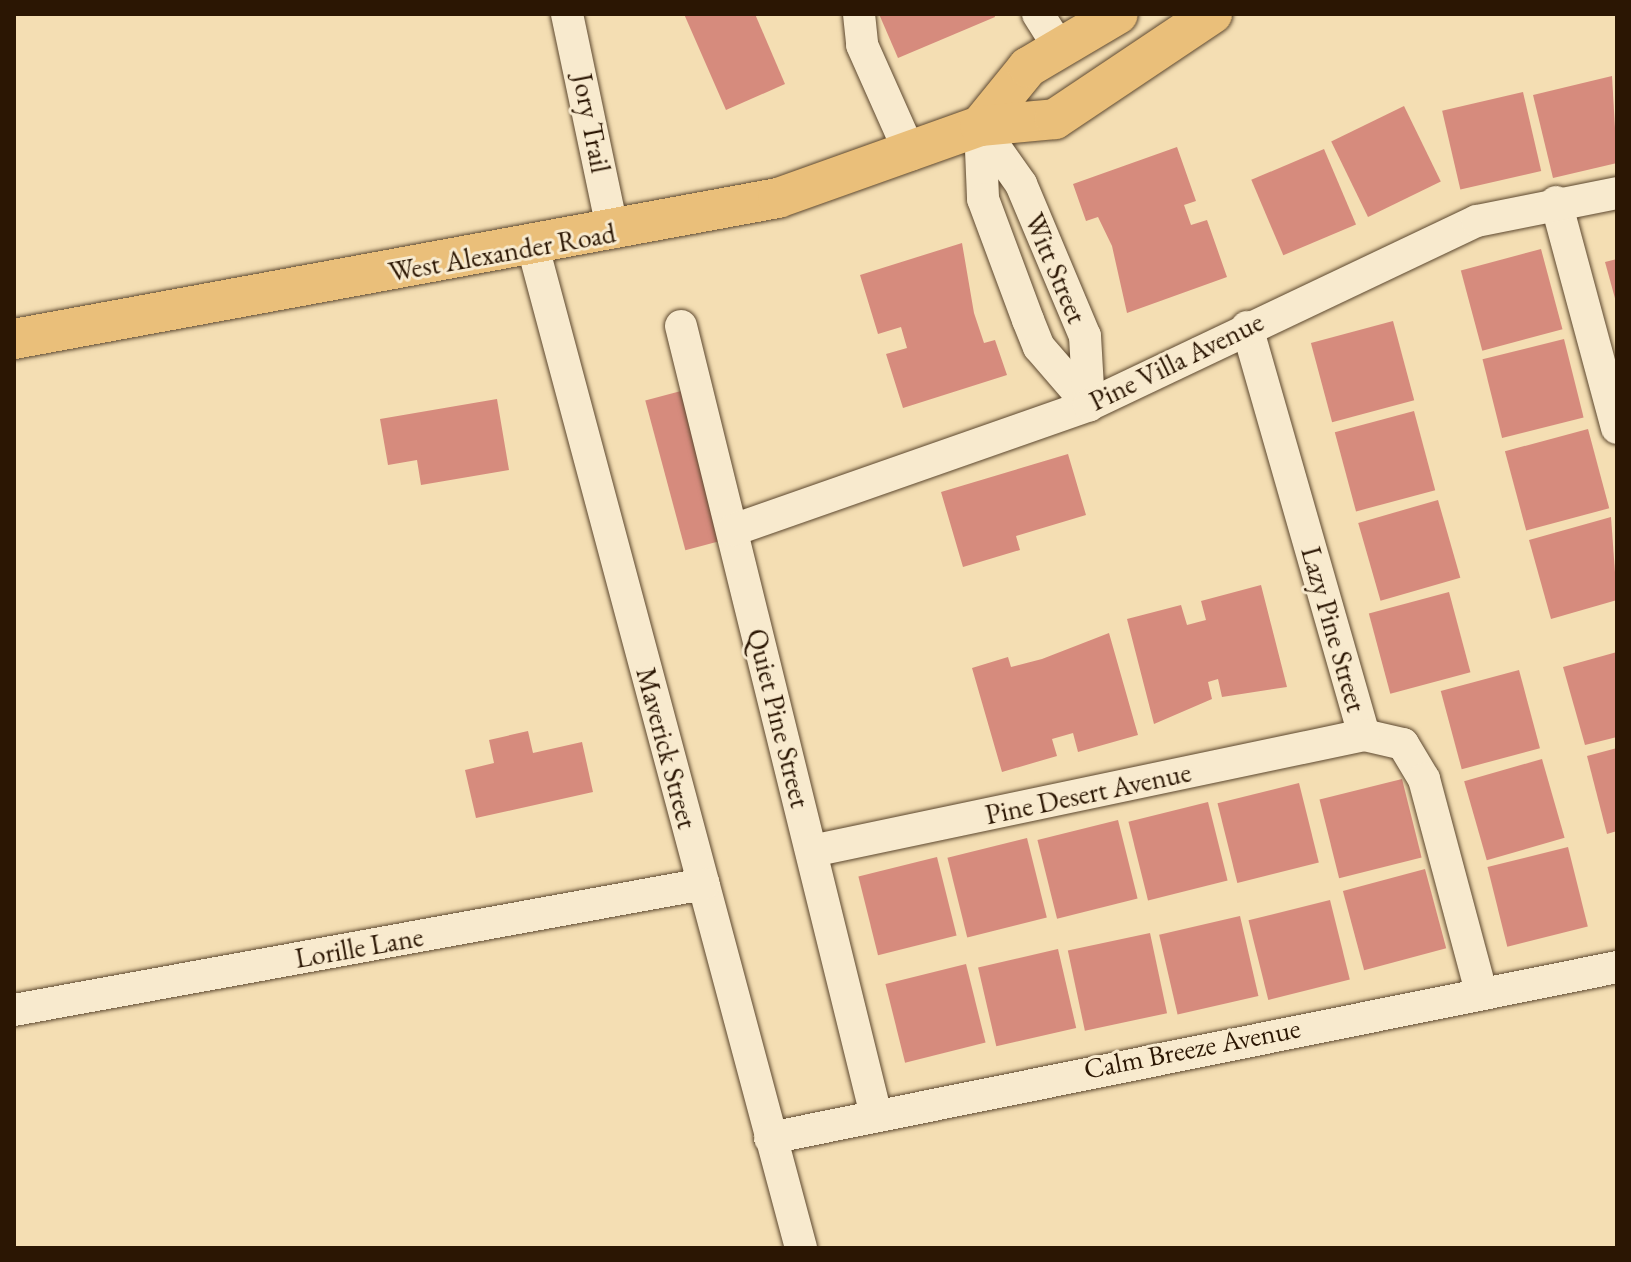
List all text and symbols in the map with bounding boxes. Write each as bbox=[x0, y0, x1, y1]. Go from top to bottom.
street label: Jory Trail bbox=[566, 70, 618, 176]
street label: Witt Street bbox=[1018, 208, 1094, 328]
street label: West Alexander Road bbox=[386, 215, 618, 289]
street label: Pine Villa Avenue bbox=[1084, 304, 1268, 418]
street label: Lazy Pine Street bbox=[1294, 542, 1374, 716]
street label: Quiet Pine Street bbox=[741, 625, 817, 811]
street label: Maverick Street bbox=[629, 664, 705, 832]
street label: Pine Desert Avenue bbox=[982, 755, 1194, 831]
street label: Lorille Lane bbox=[292, 919, 426, 975]
street label: Calm Breeze Avenue bbox=[1081, 1011, 1303, 1085]

